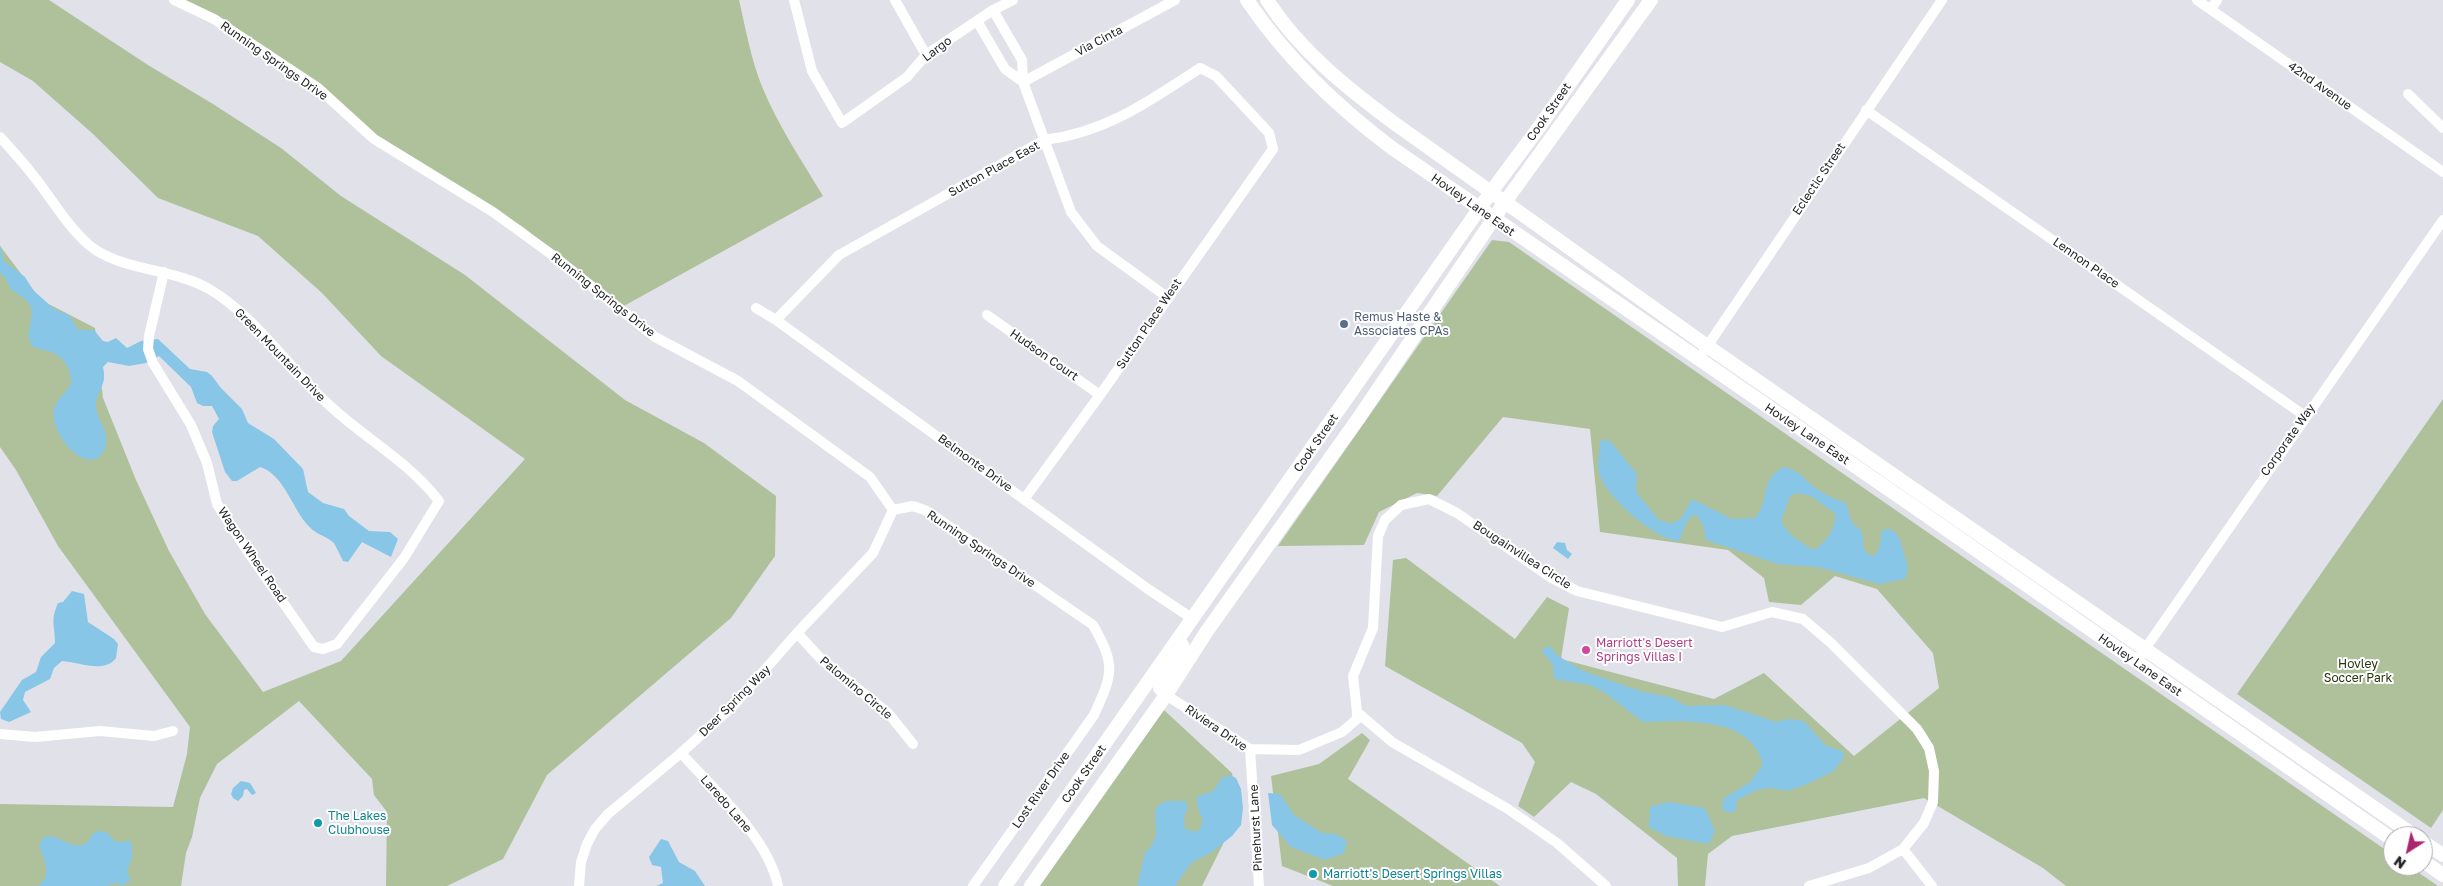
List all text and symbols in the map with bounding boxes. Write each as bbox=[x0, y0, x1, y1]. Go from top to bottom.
street label: Running Springs Drive bbox=[218, 18, 330, 104]
street label: Via Cinta bbox=[1073, 23, 1125, 59]
street label: Largo bbox=[920, 33, 954, 65]
street label: 42nd Avenue bbox=[2285, 59, 2355, 113]
street label: Cook Street bbox=[1524, 80, 1574, 144]
street label: Sutton Place East bbox=[946, 138, 1042, 200]
street label: Eclectic Street bbox=[1790, 140, 1848, 218]
street label: Hovley Lane East bbox=[1428, 171, 1518, 239]
street label: Lennon Place bbox=[2050, 235, 2122, 291]
street label: Running Springs Drive bbox=[548, 250, 658, 340]
street label: Sutton Place West bbox=[1113, 276, 1185, 372]
street label: Green Mountain Drive bbox=[232, 305, 328, 405]
place label: Remus Haste & Associates CPAs bbox=[1354, 310, 1449, 338]
marker: Remus Haste & Associates CPAs bbox=[1338, 318, 1350, 330]
street label: Hudson Court bbox=[1007, 326, 1081, 384]
street label: Hovley Lane East bbox=[1762, 400, 1852, 468]
street label: Corporate Way bbox=[2258, 401, 2318, 479]
street label: Cook Street bbox=[1291, 411, 1341, 475]
street label: Belmonte Drive bbox=[935, 431, 1015, 495]
street label: Wagon Wheel Road bbox=[215, 505, 289, 605]
street label: Running Springs Drive bbox=[924, 507, 1038, 591]
street label: Bougainvillea Circle bbox=[1470, 518, 1574, 592]
street label: Hovley Lane East bbox=[2095, 631, 2185, 699]
place label: Marriott's Desert Springs Villas I bbox=[1596, 636, 1693, 664]
marker: Marriott's Desert Springs Villas I bbox=[1580, 644, 1592, 656]
street label: Palomino Circle bbox=[817, 654, 895, 722]
park label: Hovley Soccer Park bbox=[2324, 657, 2392, 685]
street label: Deer Spring Way bbox=[696, 662, 774, 740]
street label: Riviera Drive bbox=[1182, 702, 1250, 754]
street label: Cook Street bbox=[1059, 742, 1109, 806]
street label: Lost River Drive bbox=[1009, 749, 1073, 831]
street label: Laredo Lane bbox=[697, 773, 755, 835]
street label: Pinehurst Lane bbox=[1247, 784, 1265, 872]
place label: The Lakes Clubhouse bbox=[328, 809, 390, 837]
marker: The Lakes Clubhouse bbox=[312, 817, 324, 829]
north arrow bbox=[2383, 826, 2433, 876]
text: N bbox=[2390, 853, 2409, 873]
place label: Marriott's Desert Springs Villas bbox=[1323, 867, 1502, 881]
marker: Marriott's Desert Springs Villas bbox=[1307, 868, 1319, 880]

